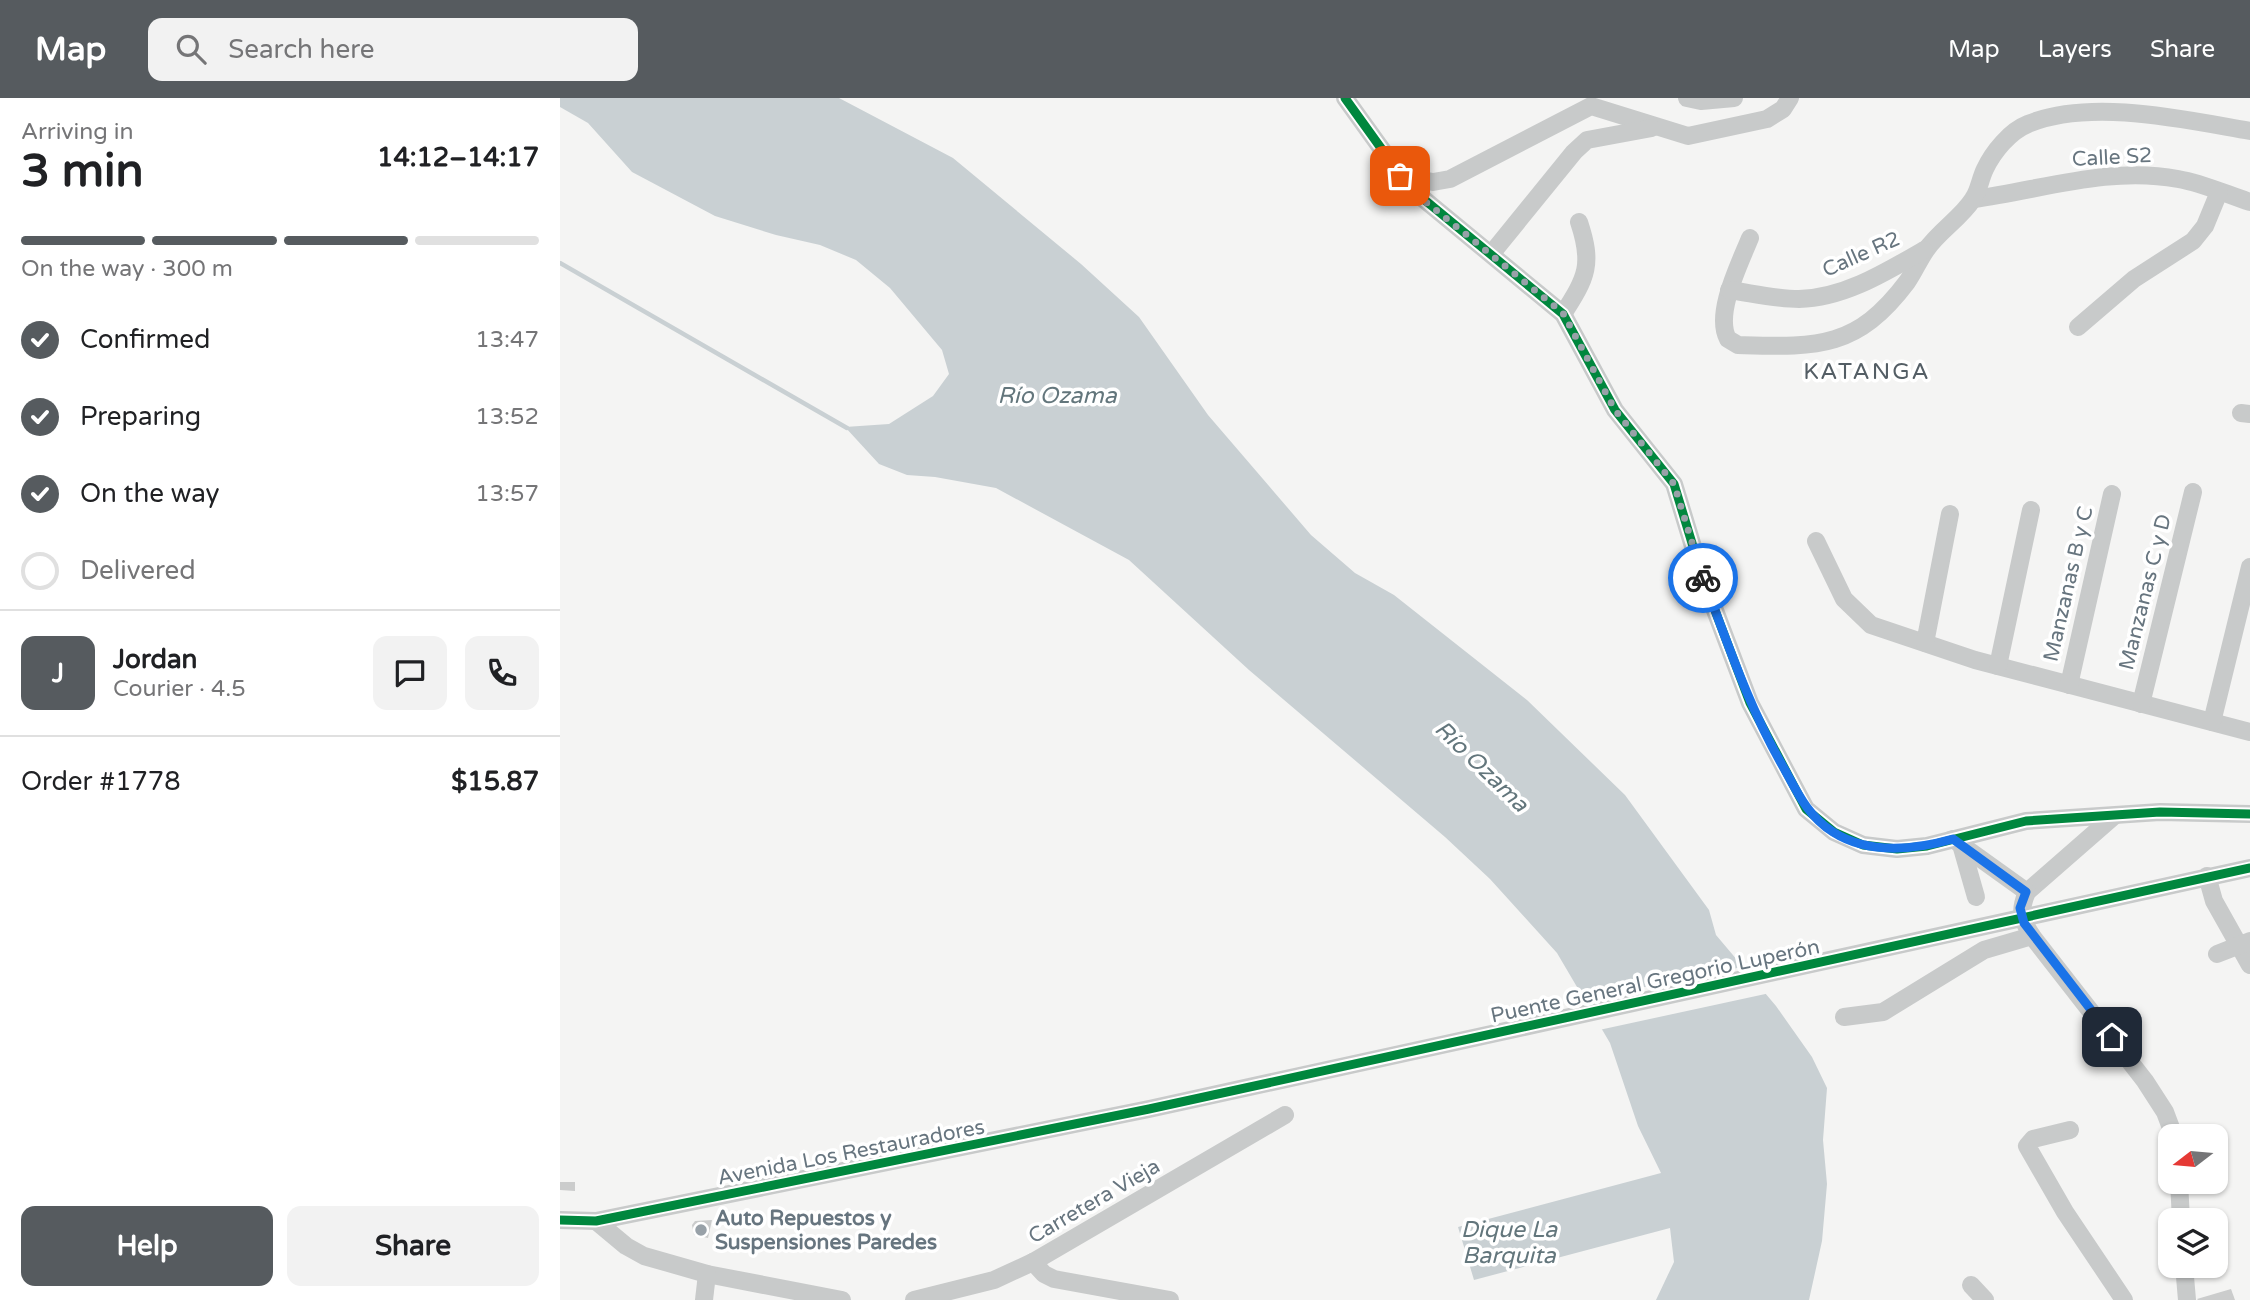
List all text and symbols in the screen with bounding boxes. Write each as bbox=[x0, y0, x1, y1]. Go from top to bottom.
search box bbox=[148, 18, 638, 81]
text: Map bbox=[35, 30, 106, 69]
icon: search bbox=[172, 30, 210, 68]
text: Search here bbox=[228, 34, 374, 65]
text: Map bbox=[1948, 35, 2000, 64]
text: Layers bbox=[2038, 35, 2112, 64]
text: Share bbox=[2150, 35, 2215, 64]
text: Arriving in bbox=[21, 118, 134, 146]
text: 14:12–14:17 bbox=[377, 142, 539, 173]
street label: Calle S2 bbox=[2071, 143, 2153, 172]
text: 3 min bbox=[21, 144, 144, 199]
pin bbox=[1370, 146, 1430, 206]
icon: bag bbox=[1381, 157, 1419, 195]
street label: Calle R2 bbox=[1819, 226, 1904, 283]
text: On the way · 300 m bbox=[21, 255, 233, 283]
icon: check bbox=[21, 321, 59, 359]
text: Confirmed bbox=[80, 324, 210, 355]
text: 13:47 bbox=[475, 326, 539, 354]
district label: KATANGA bbox=[1803, 358, 1931, 386]
water label: Río Ozama bbox=[997, 382, 1118, 410]
icon: check bbox=[21, 398, 59, 436]
text: Preparing bbox=[80, 401, 201, 432]
text: 13:52 bbox=[475, 403, 539, 431]
icon: check bbox=[21, 475, 59, 513]
text: On the way bbox=[80, 478, 220, 509]
text: 13:57 bbox=[475, 480, 539, 508]
street label: Manzanas B y C bbox=[2038, 504, 2099, 664]
street label: Manzanas C y D bbox=[2114, 512, 2177, 673]
courier bbox=[1668, 543, 1738, 613]
text: Delivered bbox=[80, 555, 196, 586]
icon: bike bbox=[1684, 559, 1722, 597]
button: chat bbox=[373, 636, 447, 710]
button: phone bbox=[465, 636, 539, 710]
text: Jordan bbox=[113, 644, 197, 675]
text: J bbox=[52, 658, 64, 689]
text: Courier · 4.5 bbox=[113, 675, 246, 703]
water label: Río Ozama bbox=[1429, 715, 1535, 819]
text: Order #1778 bbox=[21, 766, 181, 797]
text: $15.87 bbox=[451, 766, 539, 797]
street label: Puente General Gregorio Luperón bbox=[1488, 934, 1822, 1029]
pin bbox=[2082, 1007, 2142, 1067]
icon: home bbox=[2093, 1018, 2131, 1056]
street label: Avenida Los Restauradores bbox=[715, 1114, 987, 1191]
north arrow bbox=[2158, 1124, 2228, 1194]
map controls bbox=[2158, 1124, 2228, 1278]
street label: Carretera Vieja bbox=[1024, 1154, 1164, 1249]
button: Help bbox=[21, 1206, 273, 1286]
button: Share bbox=[287, 1206, 539, 1286]
place label: Auto Repuestos y Suspensiones Paredes bbox=[715, 1206, 937, 1255]
button: layers bbox=[2158, 1208, 2228, 1278]
water label: Dique La Barquita bbox=[1461, 1216, 1558, 1270]
marker: Auto Repuestos y Suspensiones Paredes bbox=[693, 1222, 709, 1238]

